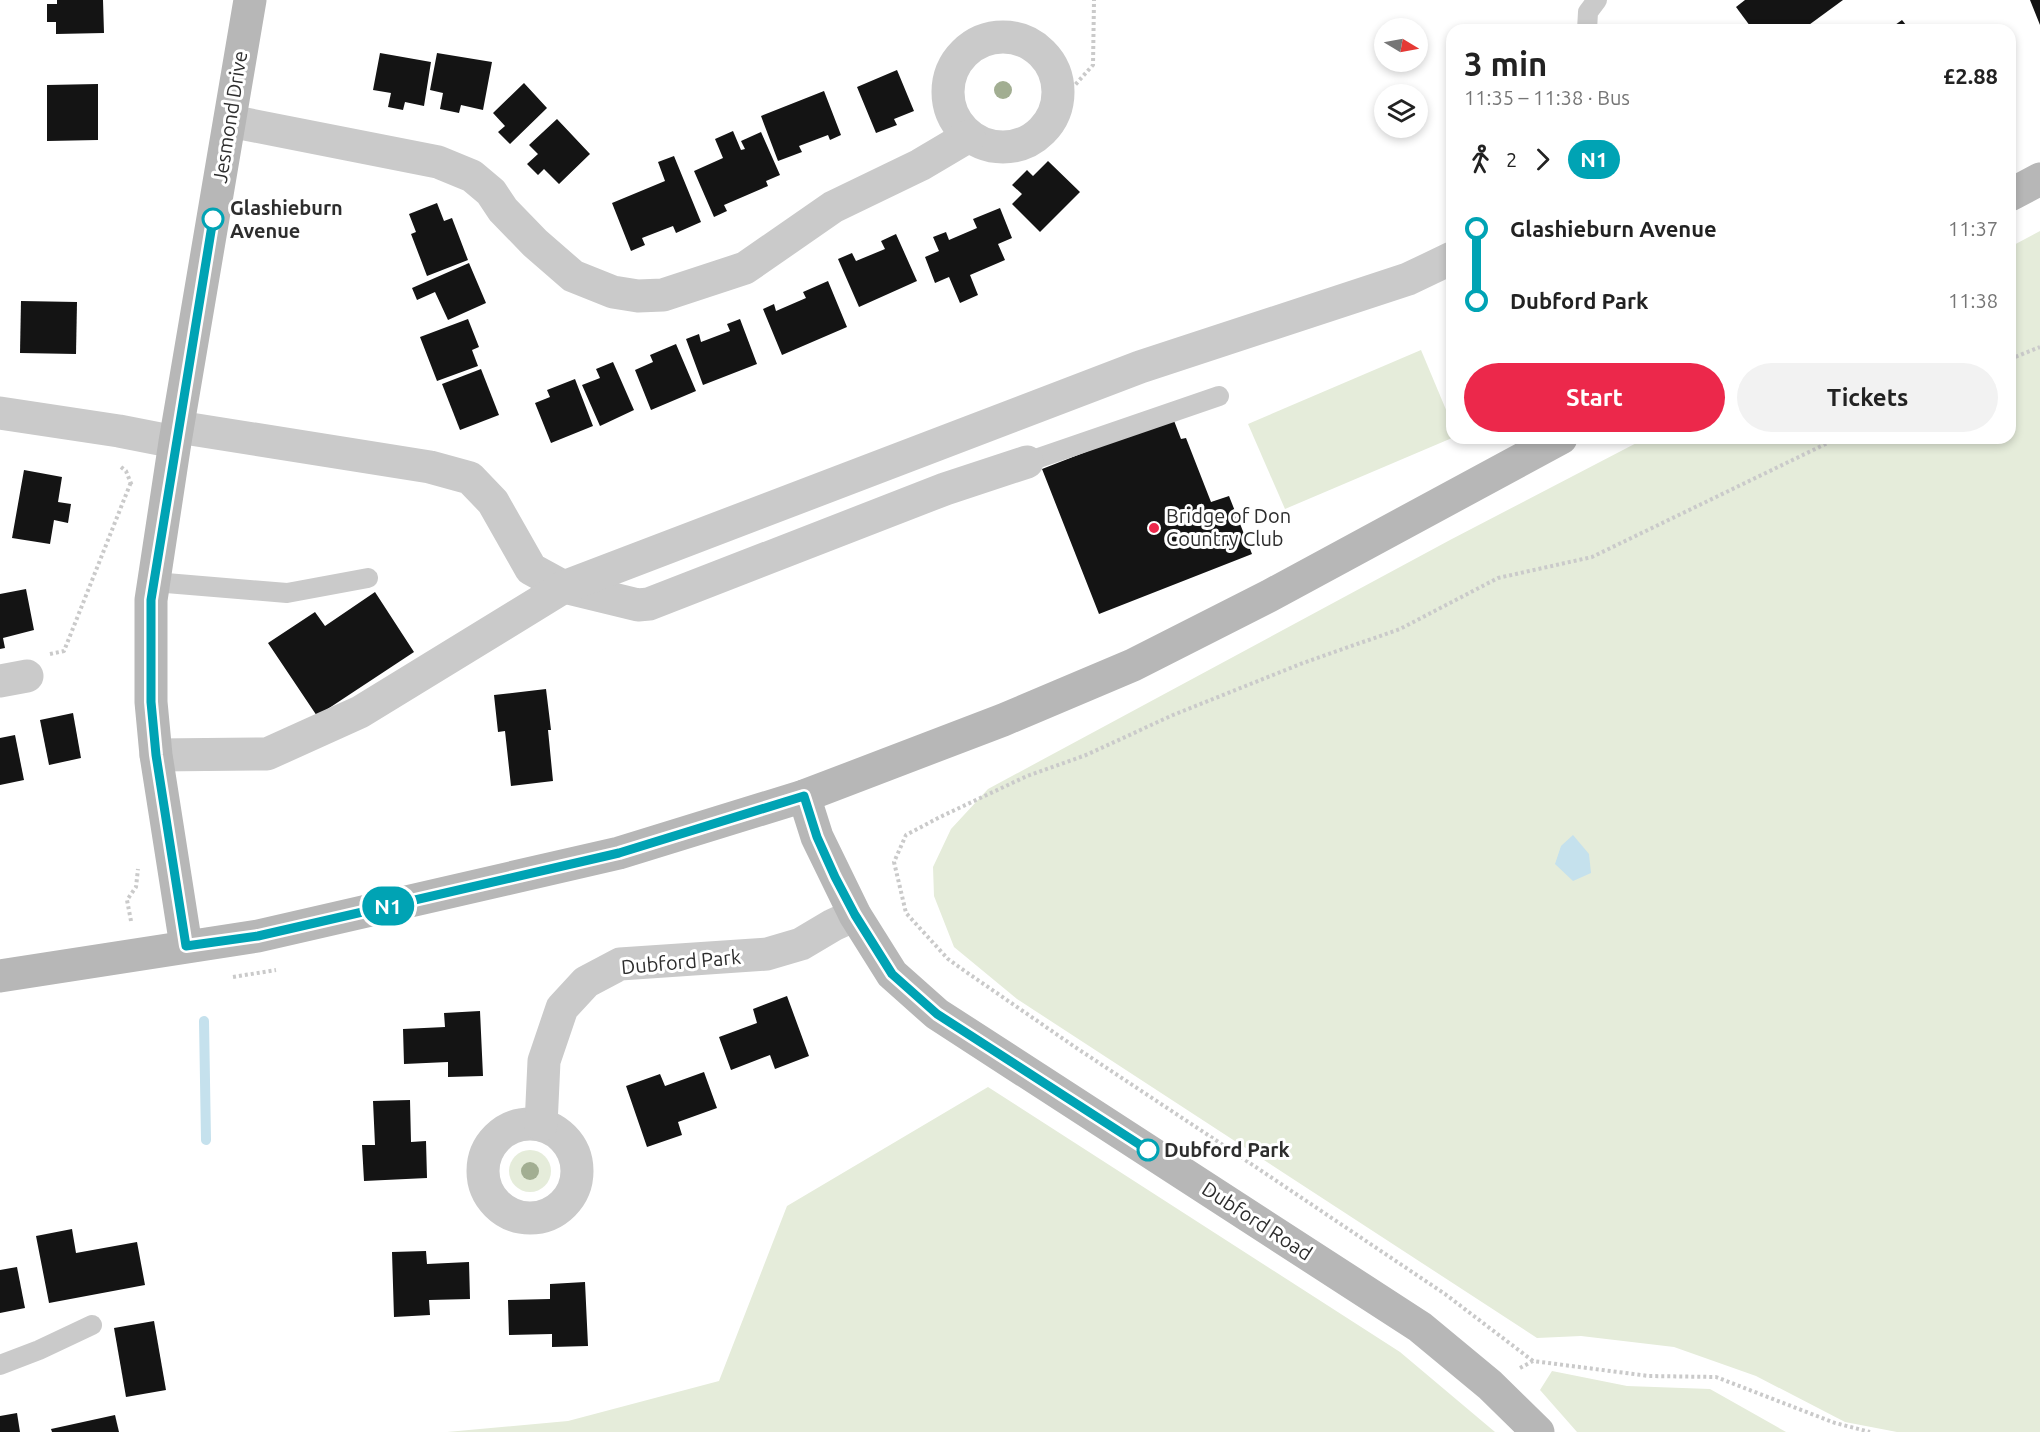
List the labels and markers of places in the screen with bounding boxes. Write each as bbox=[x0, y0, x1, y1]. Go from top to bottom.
place label: Glashieburn Avenue bbox=[230, 196, 343, 242]
marker: Glashieburn Avenue bbox=[202, 208, 224, 230]
place label: Bridge of Don Country Club bbox=[1166, 504, 1291, 550]
marker: Bridge of Don Country Club bbox=[1147, 521, 1161, 535]
place label: Dubford Park bbox=[1164, 1138, 1290, 1161]
marker: Dubford Park bbox=[1137, 1139, 1159, 1161]

